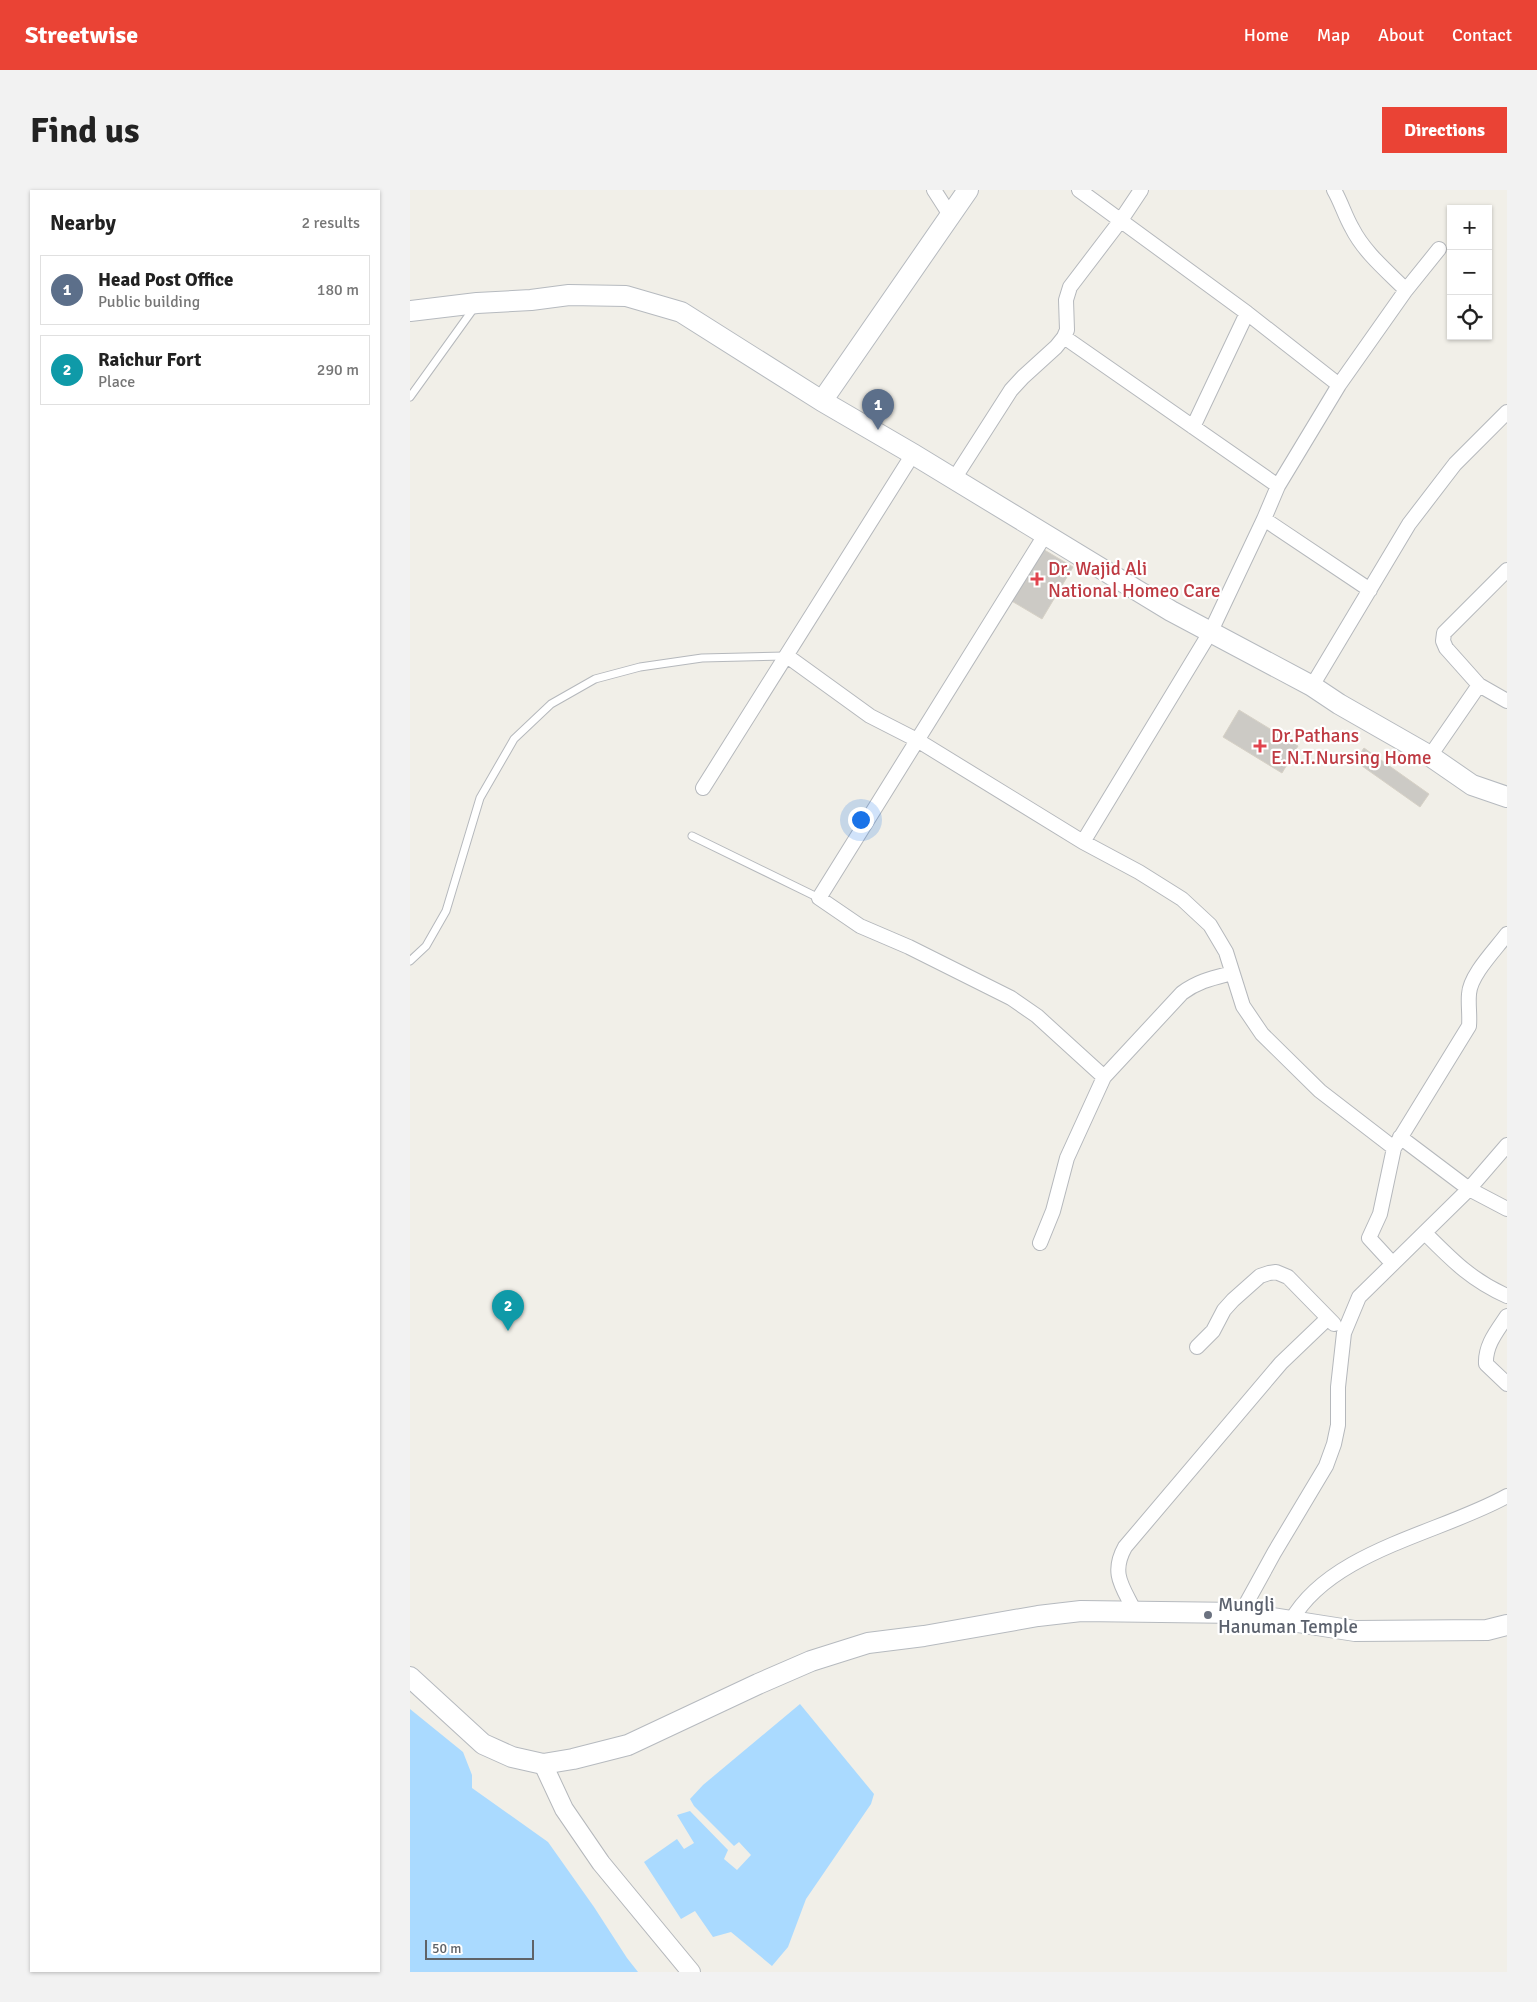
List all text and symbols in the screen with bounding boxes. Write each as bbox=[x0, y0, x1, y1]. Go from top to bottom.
text: Streetwise bbox=[25, 20, 138, 50]
text: Home bbox=[1244, 24, 1289, 46]
text: Map bbox=[1317, 24, 1350, 46]
text: About bbox=[1378, 24, 1424, 46]
text: Contact bbox=[1452, 24, 1512, 46]
button: Directions bbox=[1382, 107, 1507, 153]
text: Find us bbox=[30, 109, 140, 152]
map controls bbox=[1447, 205, 1492, 340]
button: + bbox=[1447, 205, 1492, 250]
text: Nearby bbox=[50, 210, 116, 236]
text: 2 results bbox=[301, 213, 360, 233]
button: − bbox=[1447, 250, 1492, 295]
text: Head Post Office bbox=[98, 268, 233, 292]
text: 1 bbox=[63, 280, 71, 300]
text: 180 m bbox=[317, 280, 359, 300]
text: Public building bbox=[98, 292, 200, 312]
button: locate bbox=[1447, 295, 1492, 340]
text: Raichur Fort bbox=[98, 348, 201, 372]
text: 2 bbox=[63, 360, 71, 380]
text: 290 m bbox=[317, 360, 359, 380]
text: Place bbox=[98, 372, 135, 392]
pin: 1 bbox=[862, 389, 894, 430]
place label: Dr. Wajid Ali National Homeo Care bbox=[1048, 557, 1220, 603]
marker: Dr. Wajid Ali National Homeo Care bbox=[1030, 572, 1044, 586]
place label: Dr.Pathans E.N.T.Nursing Home bbox=[1271, 724, 1432, 770]
marker: Dr.Pathans E.N.T.Nursing Home bbox=[1253, 739, 1267, 753]
your location bbox=[848, 807, 874, 833]
pin: 2 bbox=[492, 1290, 524, 1331]
place label: Mungli Hanuman Temple bbox=[1218, 1593, 1358, 1639]
marker: Mungli Hanuman Temple bbox=[1202, 1609, 1214, 1621]
scale bar bbox=[425, 1937, 534, 1960]
text: 50 m bbox=[432, 1940, 461, 1957]

